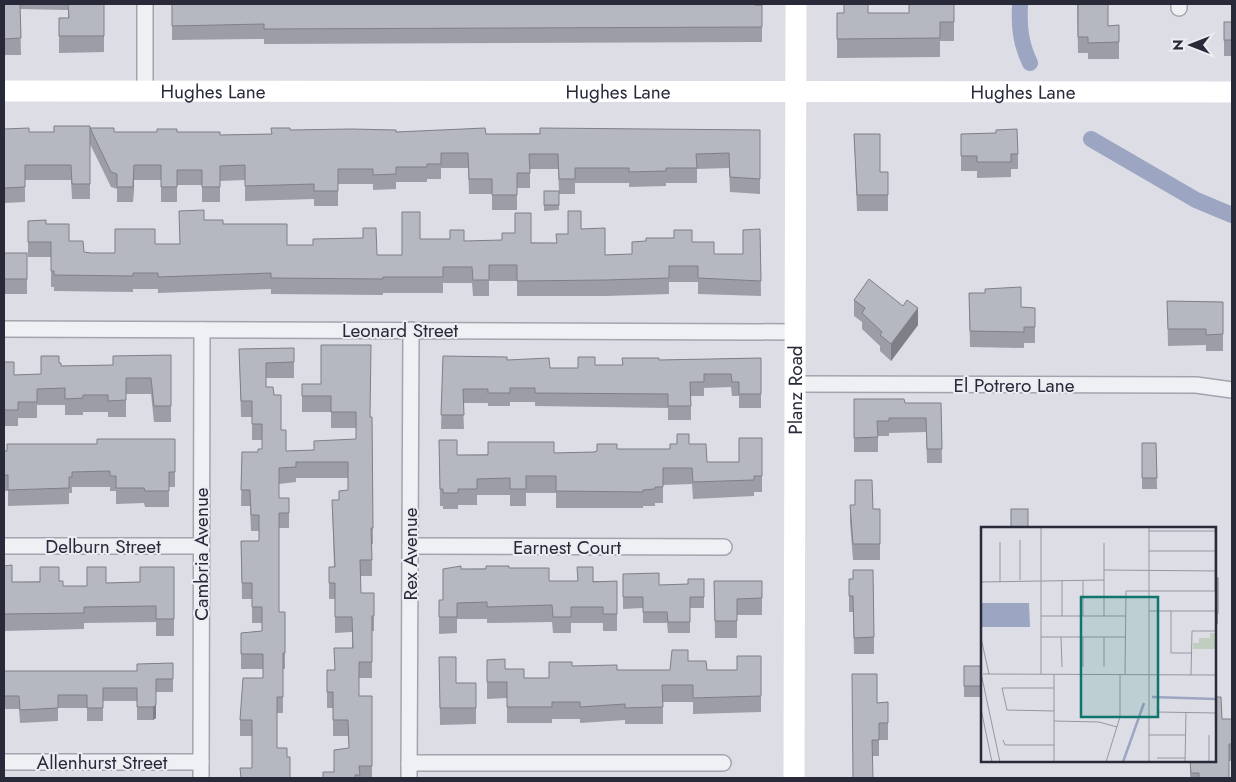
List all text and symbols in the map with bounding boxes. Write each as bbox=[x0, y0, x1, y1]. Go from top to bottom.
north arrow bbox=[1166, 20, 1216, 70]
text: N bbox=[1168, 39, 1188, 51]
street label: Hughes Lane bbox=[160, 78, 266, 105]
street label: Hughes Lane bbox=[565, 78, 671, 105]
street label: Hughes Lane bbox=[970, 78, 1076, 105]
street label: Leonard Street bbox=[342, 317, 459, 344]
street label: Planz Road bbox=[781, 345, 809, 435]
street label: El Potrero Lane bbox=[953, 372, 1075, 399]
street label: Cambria Avenue bbox=[188, 487, 215, 621]
street label: Rex Avenue bbox=[397, 507, 424, 601]
inset map bbox=[981, 527, 1216, 762]
street label: Delburn Street bbox=[45, 533, 161, 560]
street label: Earnest Court bbox=[513, 534, 622, 561]
street label: Allenhurst Street bbox=[37, 749, 168, 776]

